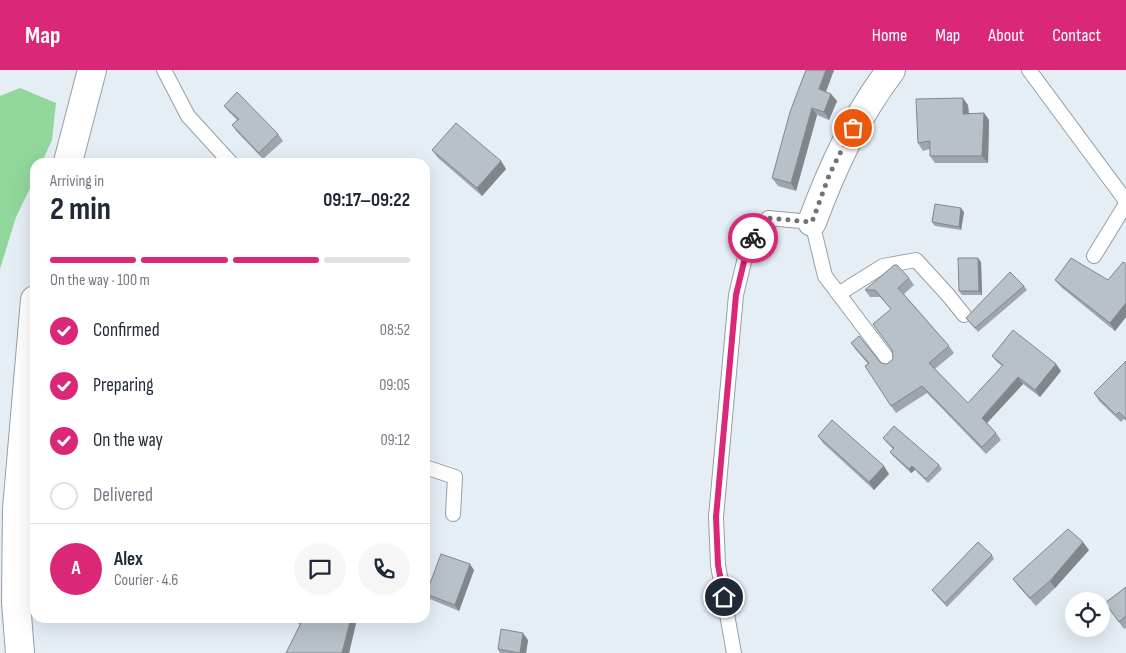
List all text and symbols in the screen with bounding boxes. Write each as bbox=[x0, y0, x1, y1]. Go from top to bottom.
text: Map bbox=[25, 21, 60, 50]
text: Home bbox=[872, 25, 907, 46]
text: Map bbox=[935, 25, 960, 46]
text: About bbox=[988, 25, 1024, 46]
text: Contact bbox=[1052, 25, 1101, 46]
pin bbox=[832, 107, 874, 149]
icon: bag bbox=[839, 114, 867, 142]
text: Arriving in bbox=[50, 172, 104, 191]
text: 09:17–09:22 bbox=[323, 189, 410, 212]
text: 2 min bbox=[50, 190, 111, 229]
courier bbox=[728, 213, 778, 263]
icon: bike bbox=[739, 224, 767, 252]
text: On the way · 100 m bbox=[50, 271, 150, 290]
icon: check bbox=[50, 317, 78, 345]
text: Confirmed bbox=[93, 319, 160, 342]
text: 08:52 bbox=[380, 321, 410, 340]
icon: check bbox=[50, 372, 78, 400]
text: Preparing bbox=[93, 374, 154, 397]
text: 09:05 bbox=[379, 376, 410, 395]
icon: check bbox=[50, 427, 78, 455]
text: On the way bbox=[93, 429, 163, 452]
text: 09:12 bbox=[380, 431, 410, 450]
text: Delivered bbox=[93, 484, 153, 507]
button: chat bbox=[294, 543, 346, 595]
button: phone bbox=[358, 543, 410, 595]
text: Alex bbox=[114, 548, 143, 571]
text: A bbox=[71, 557, 81, 580]
text: Courier · 4.6 bbox=[114, 571, 178, 590]
pin bbox=[703, 576, 745, 618]
icon: home bbox=[710, 583, 738, 611]
map controls bbox=[1065, 592, 1110, 637]
button: locate bbox=[1065, 592, 1110, 637]

